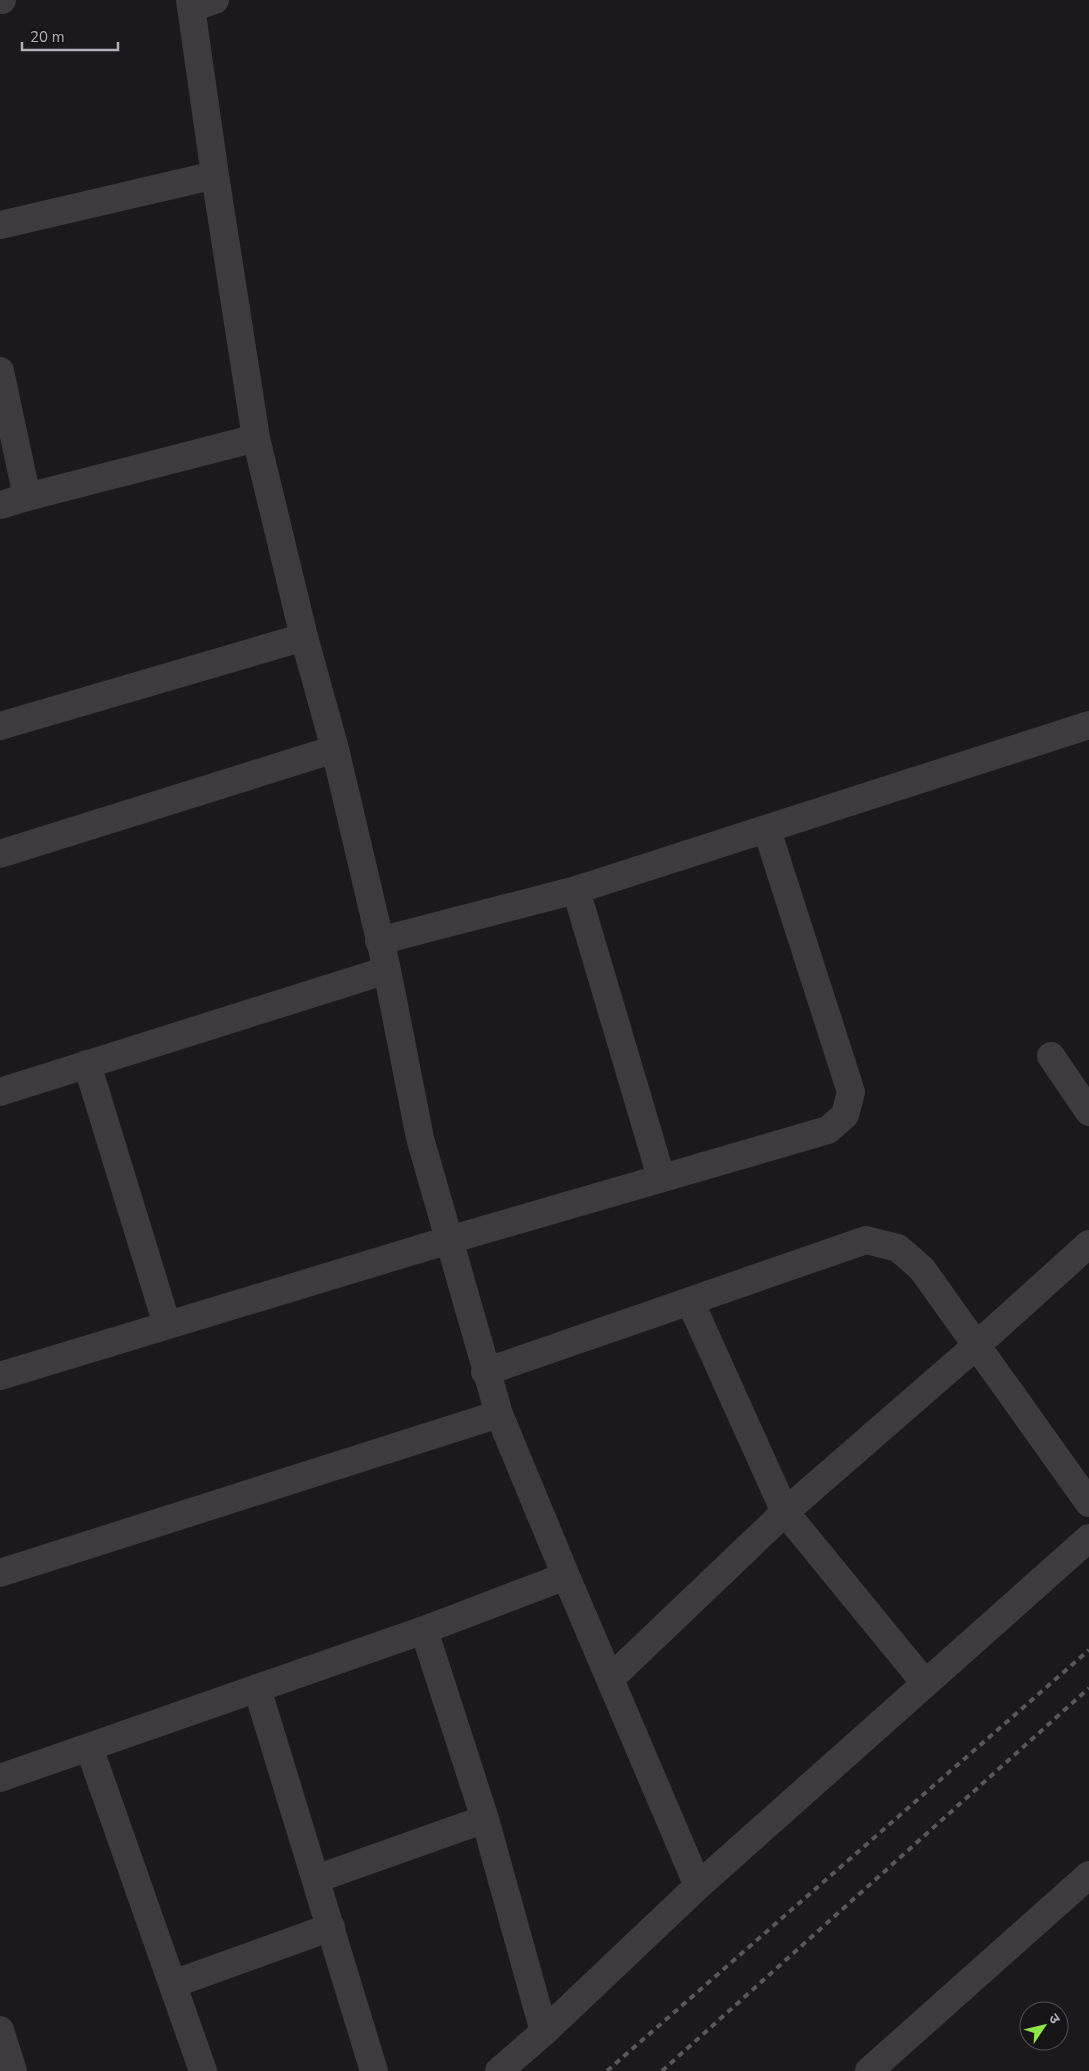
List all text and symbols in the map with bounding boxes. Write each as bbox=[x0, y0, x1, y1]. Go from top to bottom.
scale bar bbox=[22, 20, 119, 52]
text: 20 m bbox=[30, 27, 65, 47]
north arrow bbox=[1019, 2001, 1069, 2051]
text: उ bbox=[1044, 2010, 1065, 2028]

